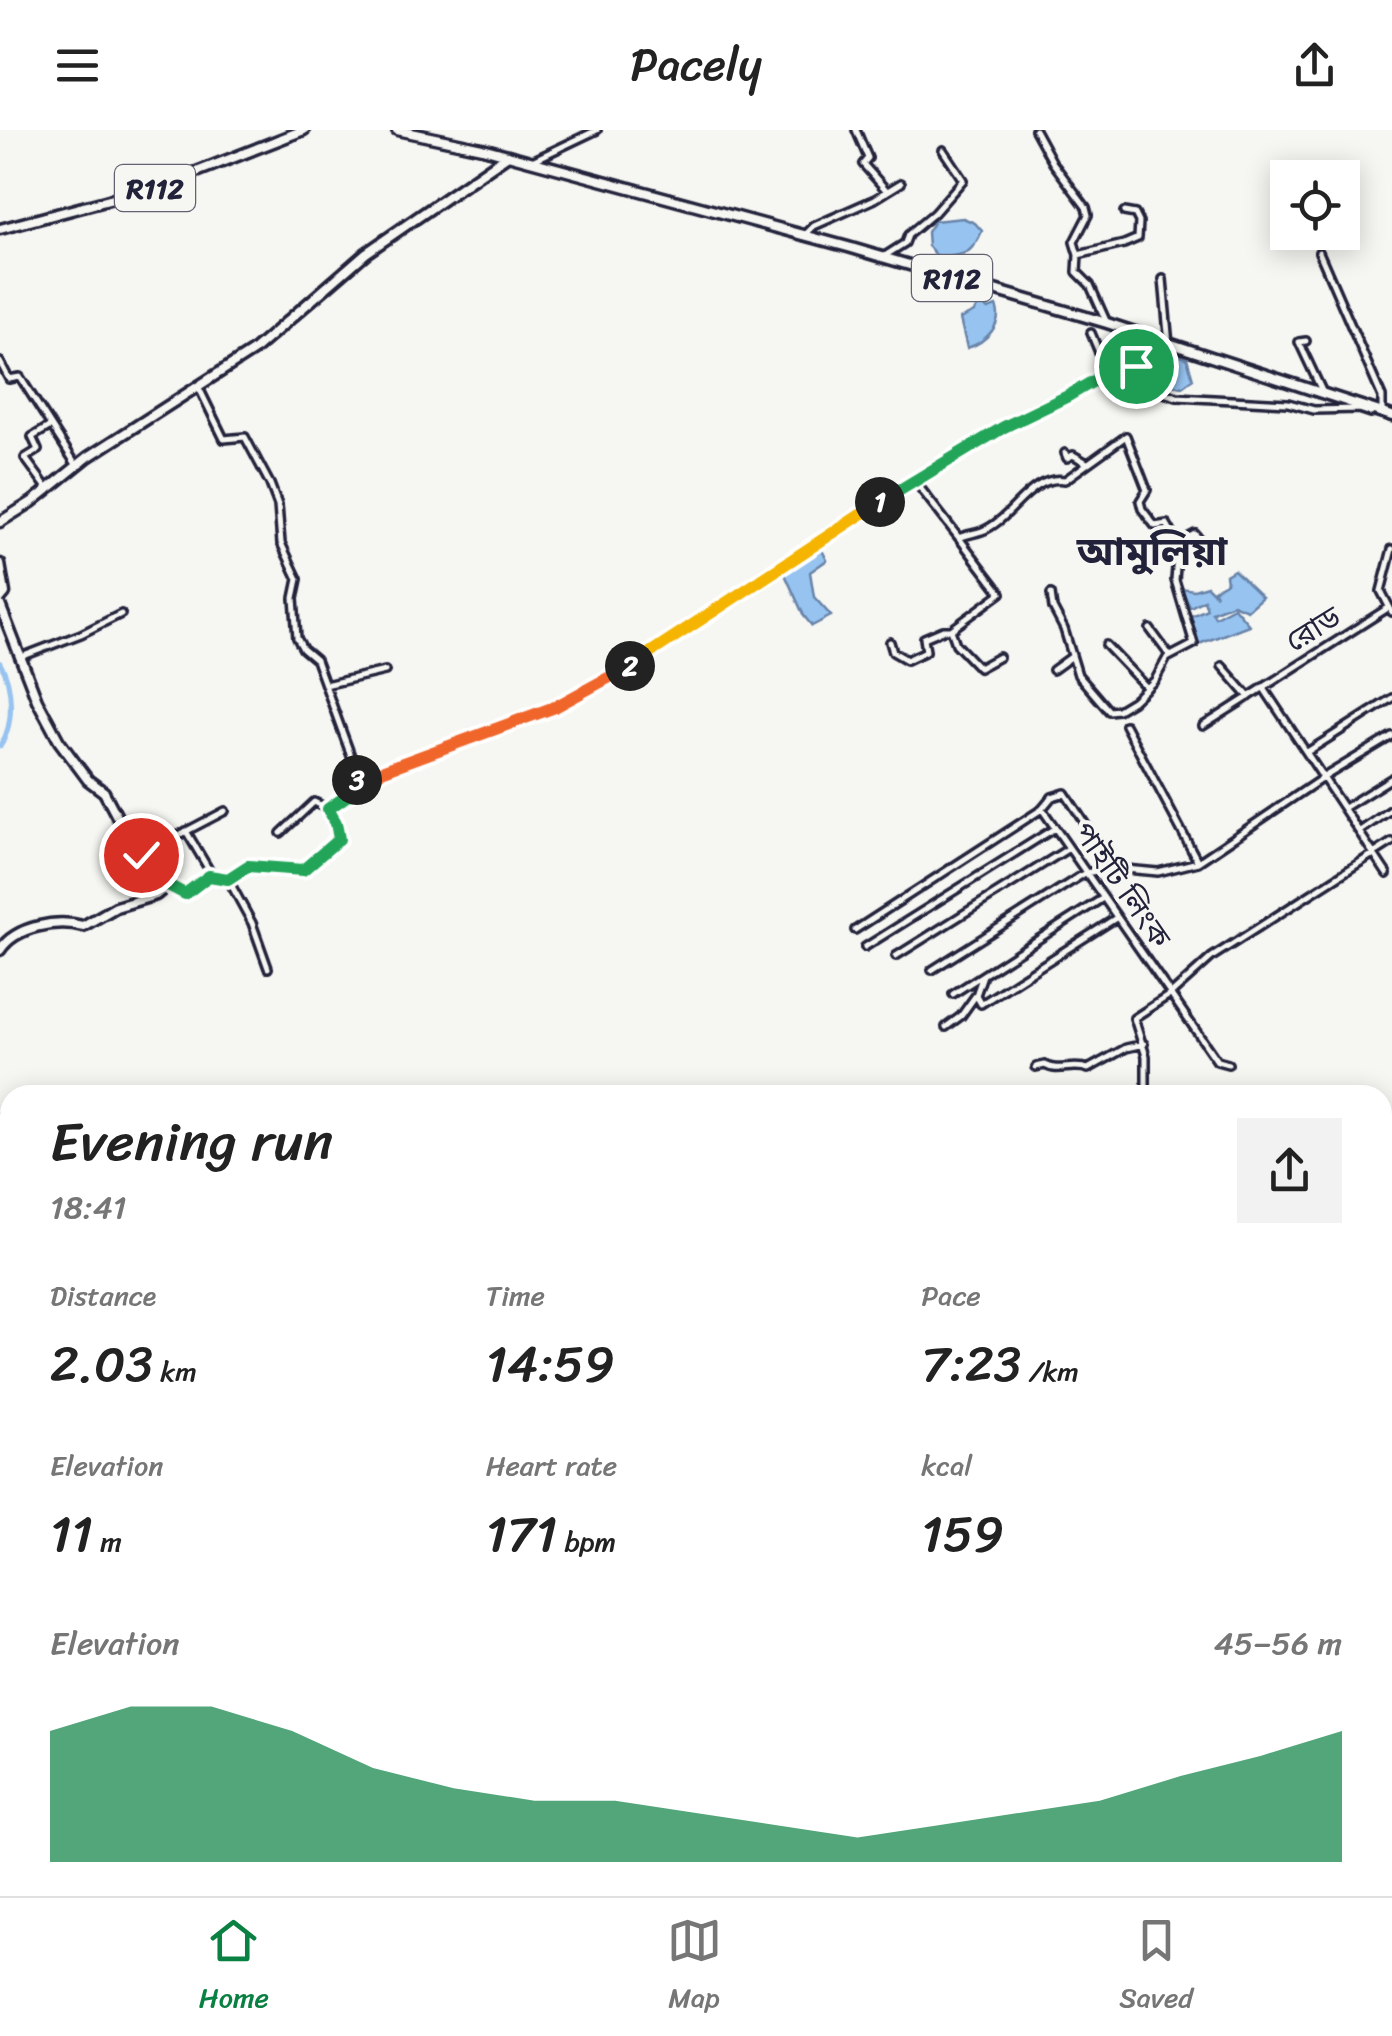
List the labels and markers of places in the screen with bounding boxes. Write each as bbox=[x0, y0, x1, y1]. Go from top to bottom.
pin bbox=[1094, 324, 1179, 409]
pin: 1 bbox=[855, 477, 905, 527]
pin: 2 bbox=[605, 641, 655, 691]
pin: 3 bbox=[332, 755, 382, 805]
pin bbox=[99, 813, 184, 898]

